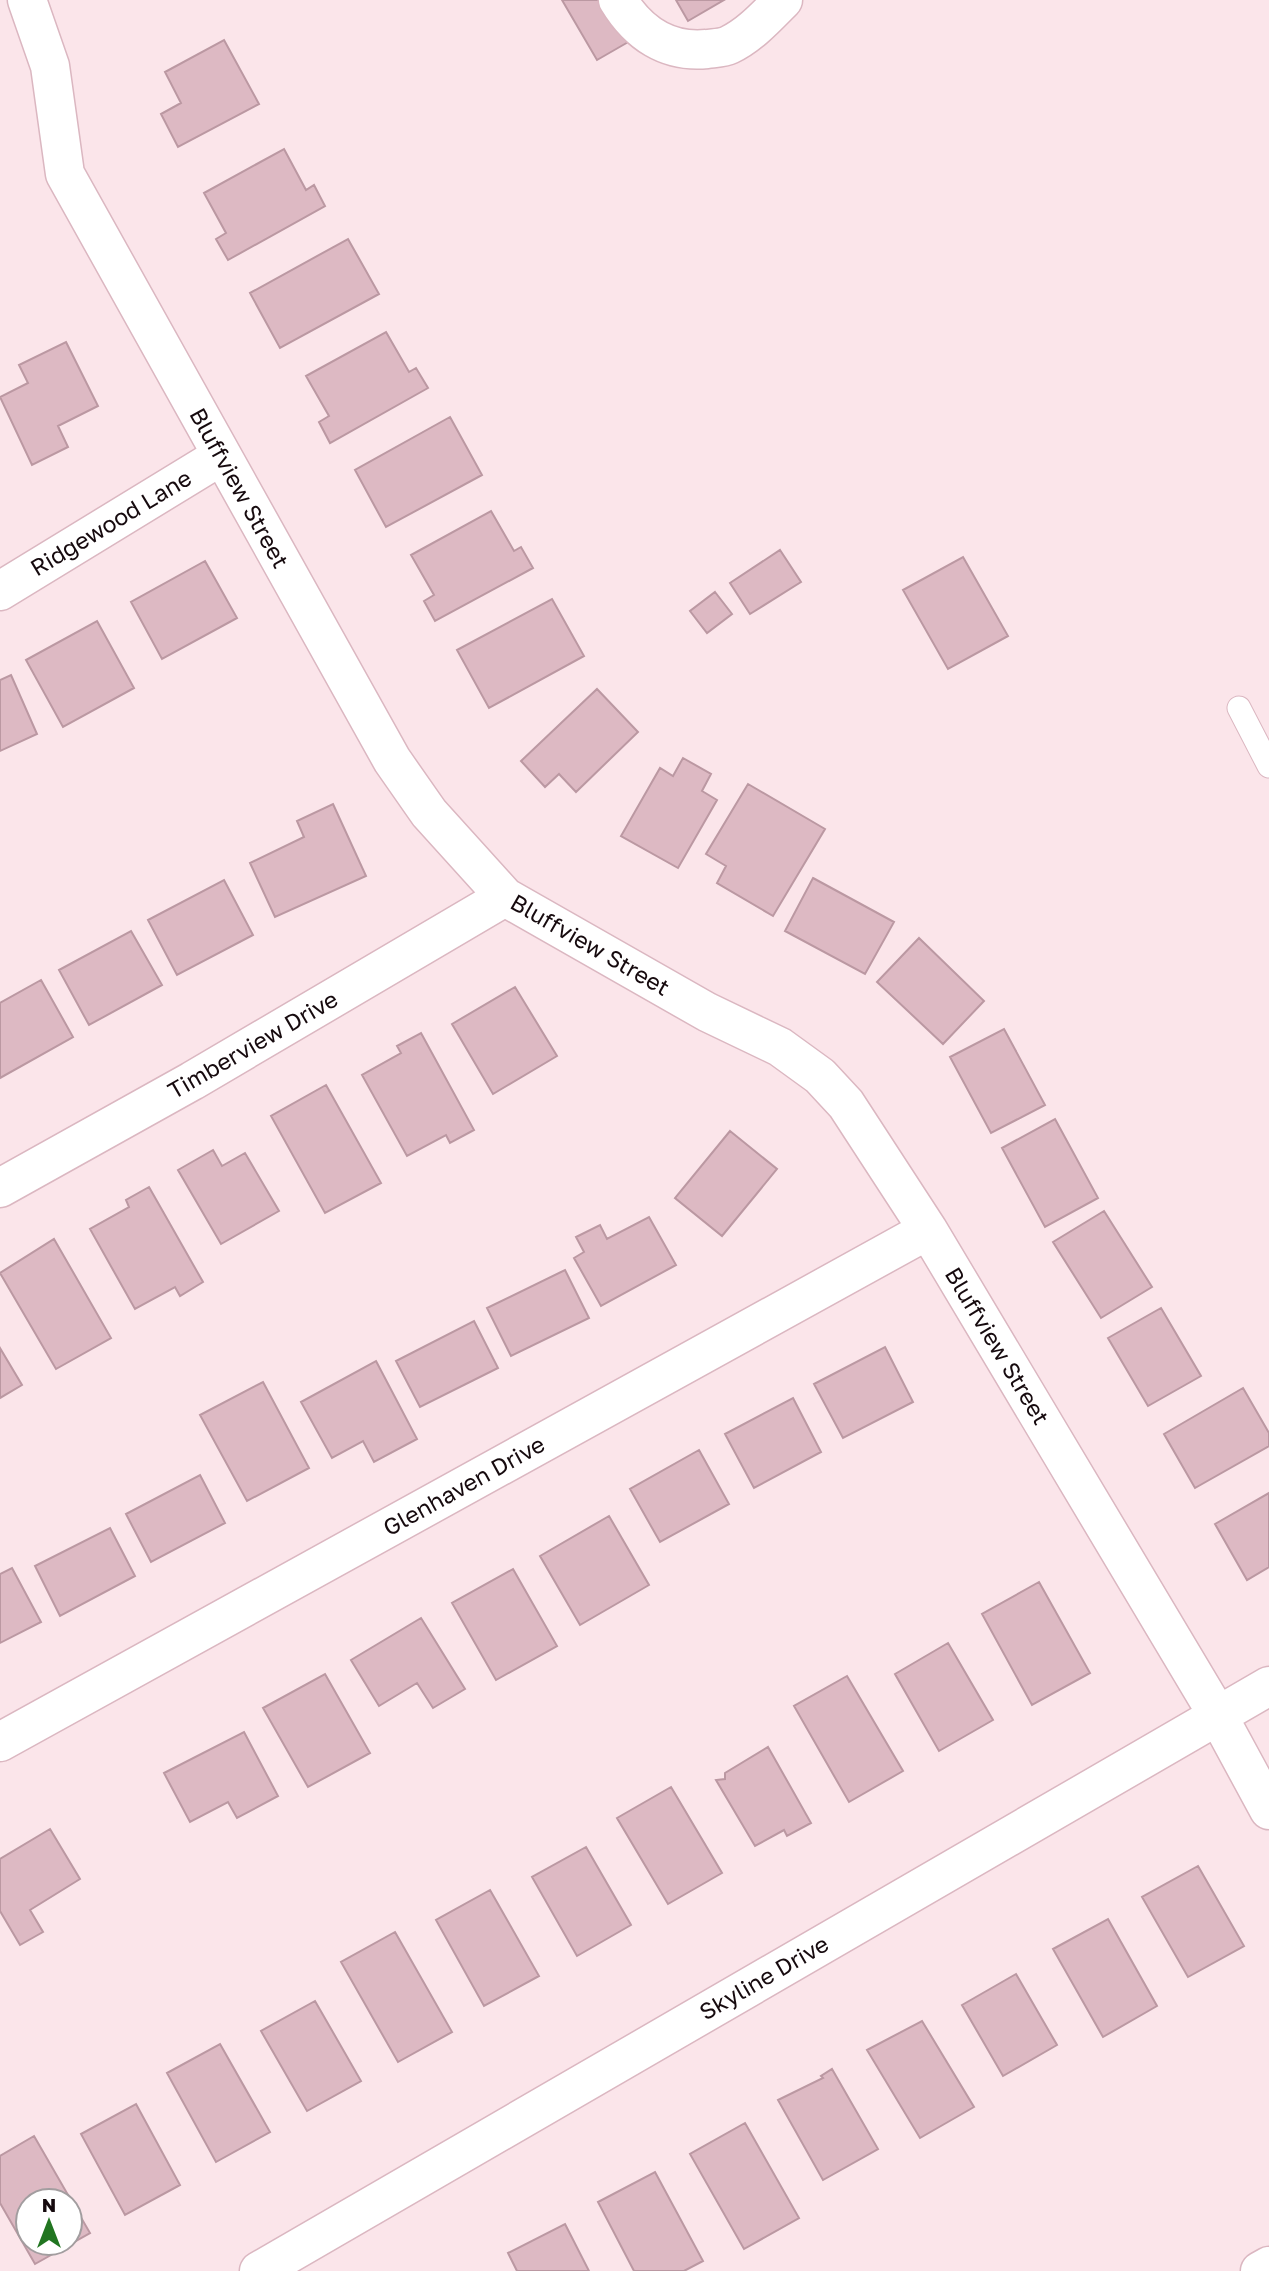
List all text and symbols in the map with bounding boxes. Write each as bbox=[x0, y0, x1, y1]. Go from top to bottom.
street label: Bluffview Street bbox=[184, 403, 295, 572]
street label: Ridgewood Lane bbox=[25, 463, 196, 581]
street label: Bluffview Street bbox=[506, 887, 675, 1001]
street label: Timberview Drive bbox=[163, 984, 342, 1104]
street label: Bluffview Street bbox=[940, 1262, 1056, 1429]
street label: Glenhaven Drive bbox=[378, 1429, 549, 1541]
street label: Skyline Drive bbox=[694, 1929, 833, 2025]
north arrow bbox=[14, 2187, 84, 2257]
text: N bbox=[42, 2193, 56, 2216]

